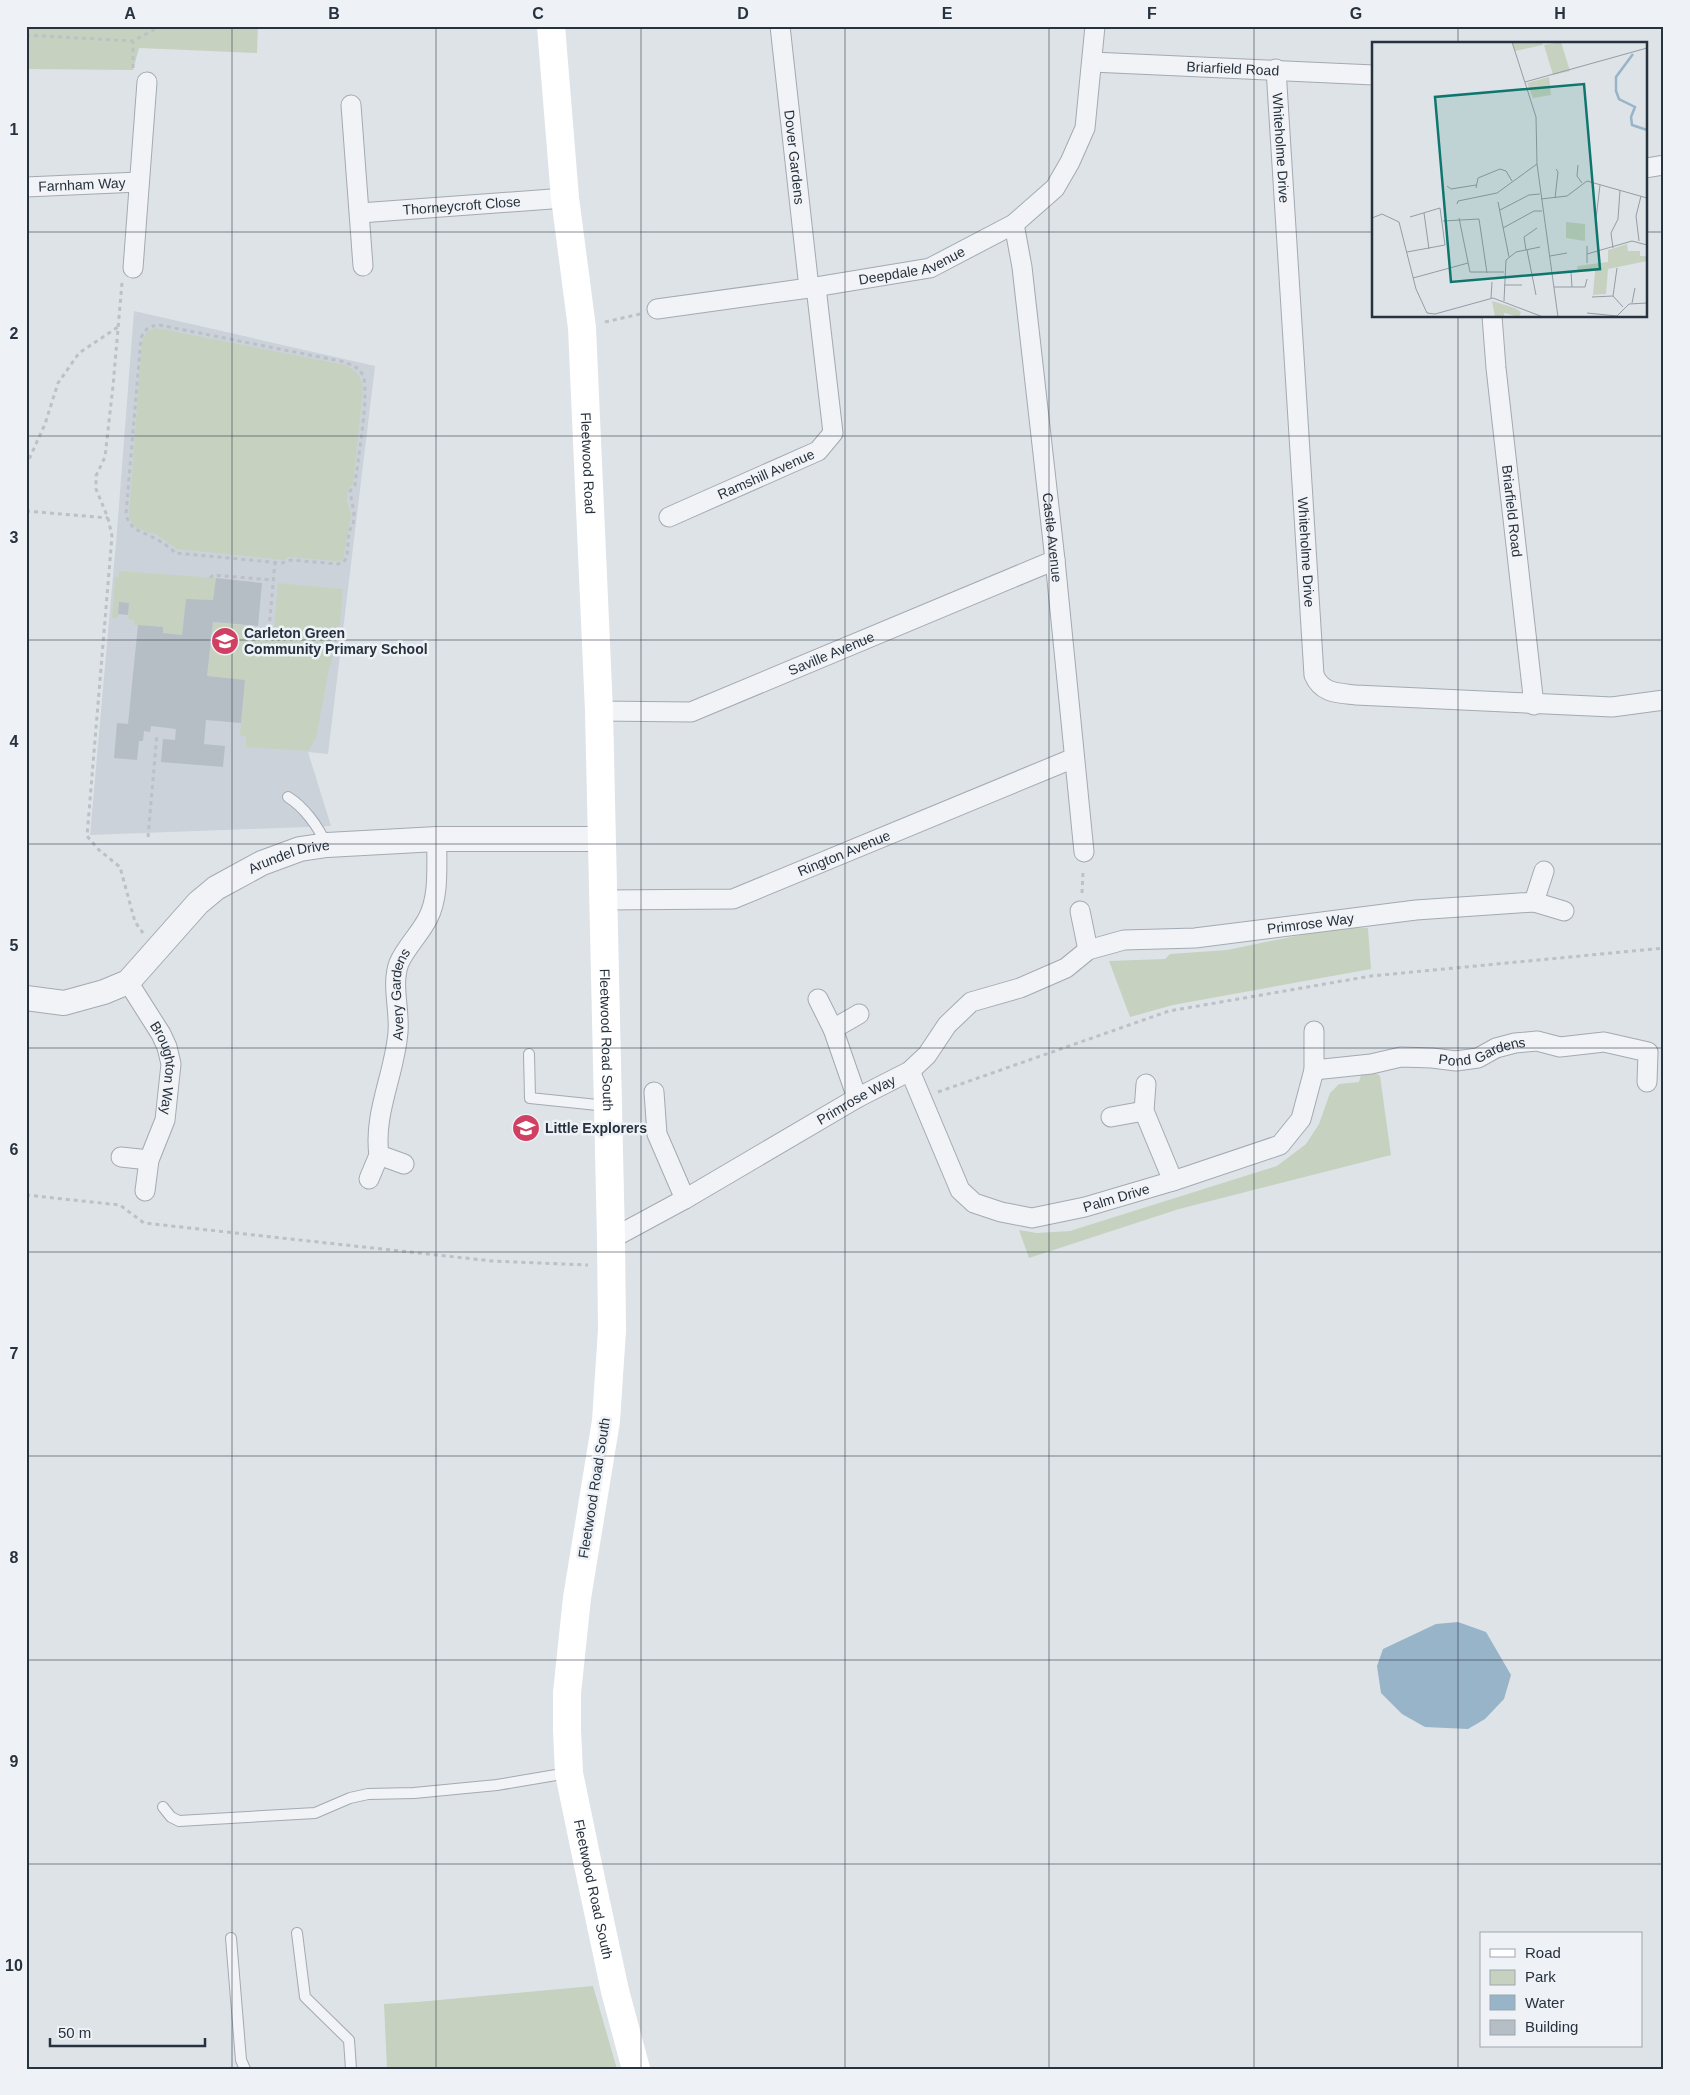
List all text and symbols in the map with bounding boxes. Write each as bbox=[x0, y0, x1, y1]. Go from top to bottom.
text: A bbox=[124, 5, 136, 22]
text: B bbox=[328, 5, 340, 22]
text: C bbox=[532, 5, 544, 22]
text: D bbox=[737, 5, 749, 22]
text: E bbox=[942, 5, 953, 22]
text: F bbox=[1147, 5, 1157, 22]
text: G bbox=[1350, 5, 1362, 22]
text: H bbox=[1554, 5, 1566, 22]
inset map bbox=[1372, 42, 1648, 318]
street label: Briarfield Road bbox=[1186, 58, 1280, 79]
street label: Whiteholme Drive bbox=[1269, 92, 1292, 204]
street label: Dover Gardens bbox=[781, 109, 808, 205]
text: 1 bbox=[10, 121, 19, 138]
street label: Farnham Way bbox=[38, 175, 126, 194]
street label: Thorneycroft Close bbox=[402, 193, 522, 218]
street label: Deepdale Avenue bbox=[857, 243, 968, 288]
text: 2 bbox=[10, 325, 19, 342]
street label: Fleetwood Road bbox=[578, 412, 598, 515]
street label: Ramshill Avenue bbox=[715, 446, 817, 502]
street label: Briarfield Road bbox=[1499, 464, 1525, 558]
street label: Castle Avenue bbox=[1039, 492, 1065, 583]
street label: Whiteholme Drive bbox=[1295, 496, 1318, 608]
text: 3 bbox=[10, 529, 19, 546]
place label: Carleton Green Community Primary School bbox=[244, 625, 428, 657]
school or university icon: Carleton Green Community Primary School bbox=[210, 626, 240, 656]
street label: Saville Avenue bbox=[786, 628, 877, 678]
text: 4 bbox=[10, 733, 19, 750]
street label: Rington Avenue bbox=[795, 827, 893, 879]
street label: Arundel Drive bbox=[245, 837, 331, 877]
street label: Primrose Way bbox=[1266, 910, 1355, 937]
text: 5 bbox=[10, 937, 19, 954]
street label: Avery Gardens bbox=[388, 945, 413, 1041]
street label: Fleetwood Road South bbox=[597, 968, 616, 1111]
street label: Broughton Way bbox=[147, 1018, 179, 1115]
street label: Pond Gardens bbox=[1438, 1034, 1526, 1069]
street label: Primrose Way bbox=[814, 1072, 898, 1128]
school or university icon: Little Explorers bbox=[511, 1113, 541, 1143]
place label: Little Explorers bbox=[545, 1120, 647, 1136]
text: 6 bbox=[10, 1141, 19, 1158]
street label: Palm Drive bbox=[1081, 1180, 1152, 1215]
text: 7 bbox=[10, 1345, 19, 1362]
street label: Fleetwood Road South bbox=[575, 1416, 613, 1560]
text: 8 bbox=[10, 1549, 19, 1566]
text: 9 bbox=[10, 1753, 19, 1770]
street label: Fleetwood Road South bbox=[571, 1818, 616, 1961]
legend bbox=[1480, 1932, 1642, 2048]
text: Road bbox=[1525, 1944, 1561, 1961]
text: 10 bbox=[5, 1957, 23, 1974]
text: Park bbox=[1525, 1968, 1556, 1985]
text: Water bbox=[1525, 1994, 1564, 2011]
scale bar bbox=[50, 2015, 205, 2047]
text: Building bbox=[1525, 2018, 1578, 2035]
text: 50 m bbox=[58, 2024, 91, 2041]

